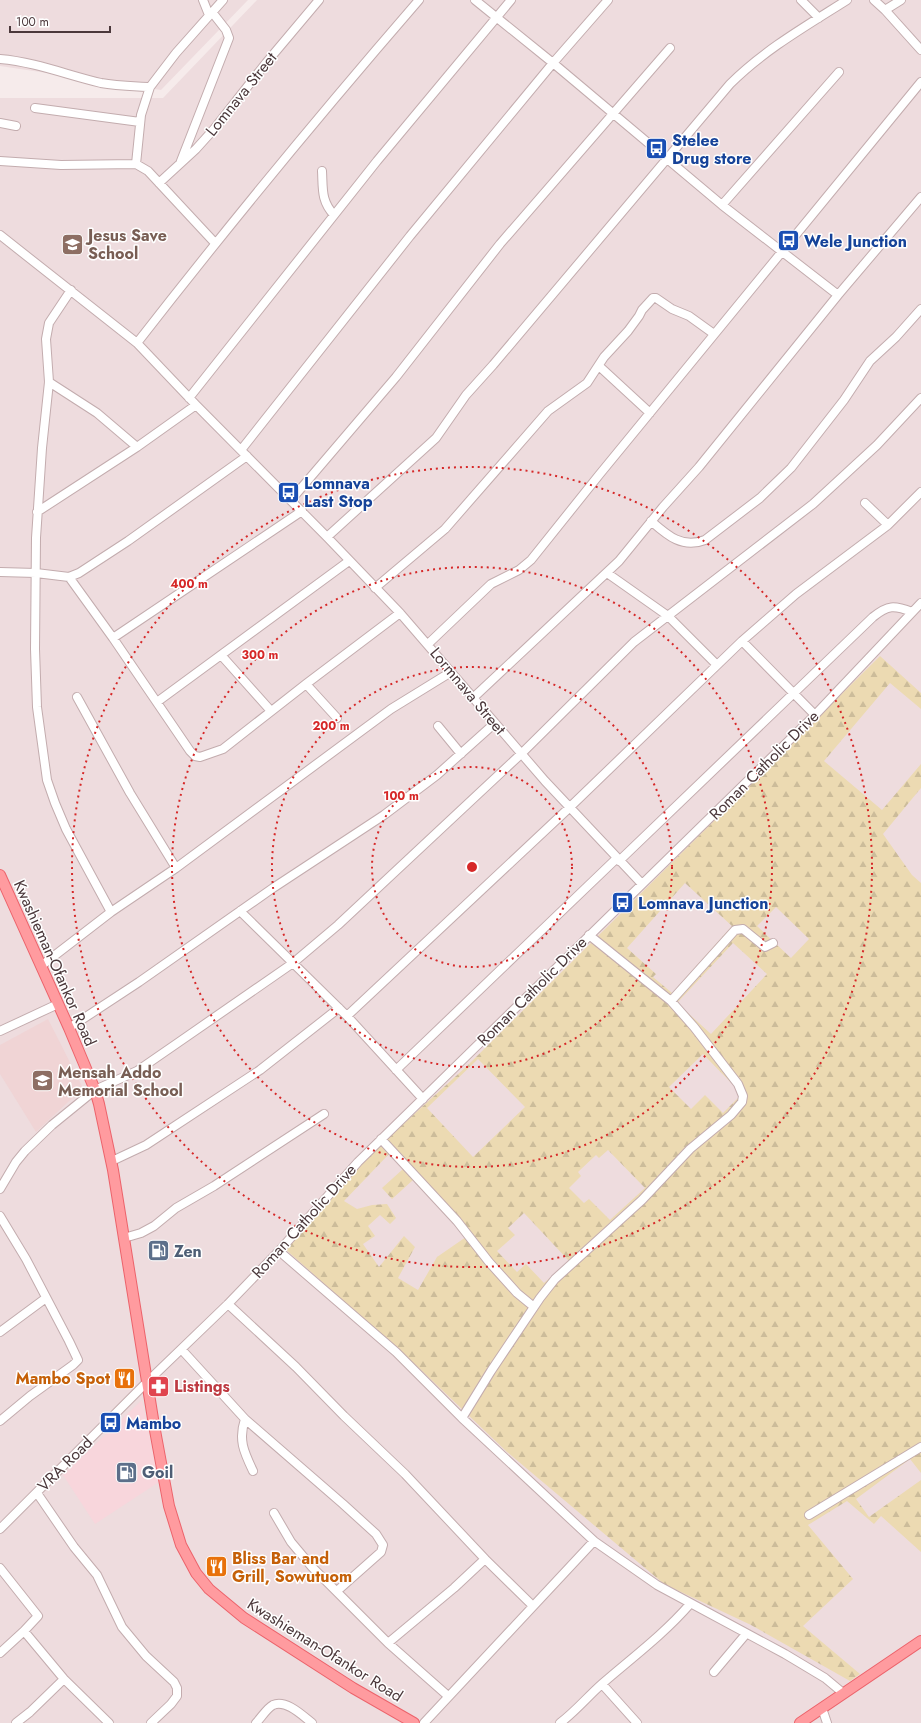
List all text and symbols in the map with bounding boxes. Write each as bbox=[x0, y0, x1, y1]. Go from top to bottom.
scale bar bbox=[10, 8, 110, 34]
text: 100 m bbox=[16, 13, 49, 31]
street label: Lomnava Street bbox=[200, 47, 282, 141]
place label: Stelee Drug store bbox=[672, 129, 751, 170]
bus stop icon: Stelee Drug store bbox=[644, 136, 670, 162]
place label: Jesus Save School bbox=[85, 224, 167, 265]
bus stop icon: Wele Junction bbox=[775, 228, 801, 254]
place label: Wele Junction bbox=[804, 230, 907, 253]
school or university icon: Jesus Save School bbox=[59, 231, 85, 257]
place label: Lomnava Last Stop bbox=[304, 472, 373, 513]
bus stop icon: Lomnava Last Stop bbox=[276, 479, 302, 505]
text: 400 m bbox=[170, 575, 208, 593]
street label: Lormnava Street bbox=[425, 642, 512, 740]
text: 300 m bbox=[242, 646, 279, 664]
street label: Roman Catholic Drive bbox=[704, 705, 824, 825]
text: 200 m bbox=[312, 717, 350, 735]
text: 100 m bbox=[383, 787, 419, 805]
centre of rings bbox=[465, 860, 479, 874]
street label: Kwashieman-Ofankor Road bbox=[8, 876, 102, 1050]
bus stop icon: Lomnava Junction bbox=[609, 890, 635, 916]
place label: Lomnava Junction bbox=[638, 892, 768, 915]
street label: Roman Catholic Drive bbox=[472, 931, 592, 1051]
place label: Mensah Addo Memorial School bbox=[58, 1061, 183, 1102]
school or university icon: Mensah Addo Memorial School bbox=[29, 1068, 55, 1094]
street label: Roman Catholic Drive bbox=[246, 1159, 362, 1283]
fuel station icon: Zen bbox=[145, 1238, 171, 1264]
place label: Zen bbox=[174, 1240, 202, 1263]
restaurant icon: Mambo Spot bbox=[112, 1365, 138, 1391]
place label: Mambo Spot bbox=[15, 1367, 111, 1390]
pharmacy icon: Listings bbox=[146, 1373, 172, 1399]
place label: Listings bbox=[174, 1375, 230, 1398]
bus stop icon: Mambo bbox=[97, 1410, 123, 1436]
place label: Mambo bbox=[126, 1412, 181, 1435]
street label: VRA Road bbox=[32, 1431, 98, 1497]
fuel station icon: Goil bbox=[114, 1459, 140, 1485]
place label: Goil bbox=[142, 1461, 173, 1484]
place label: Bliss Bar and Grill, Sowutuom bbox=[232, 1547, 352, 1588]
restaurant icon: Bliss Bar and Grill, Sowutuom bbox=[204, 1554, 230, 1580]
street label: Kwashieman-Ofankor Road bbox=[243, 1593, 407, 1707]

